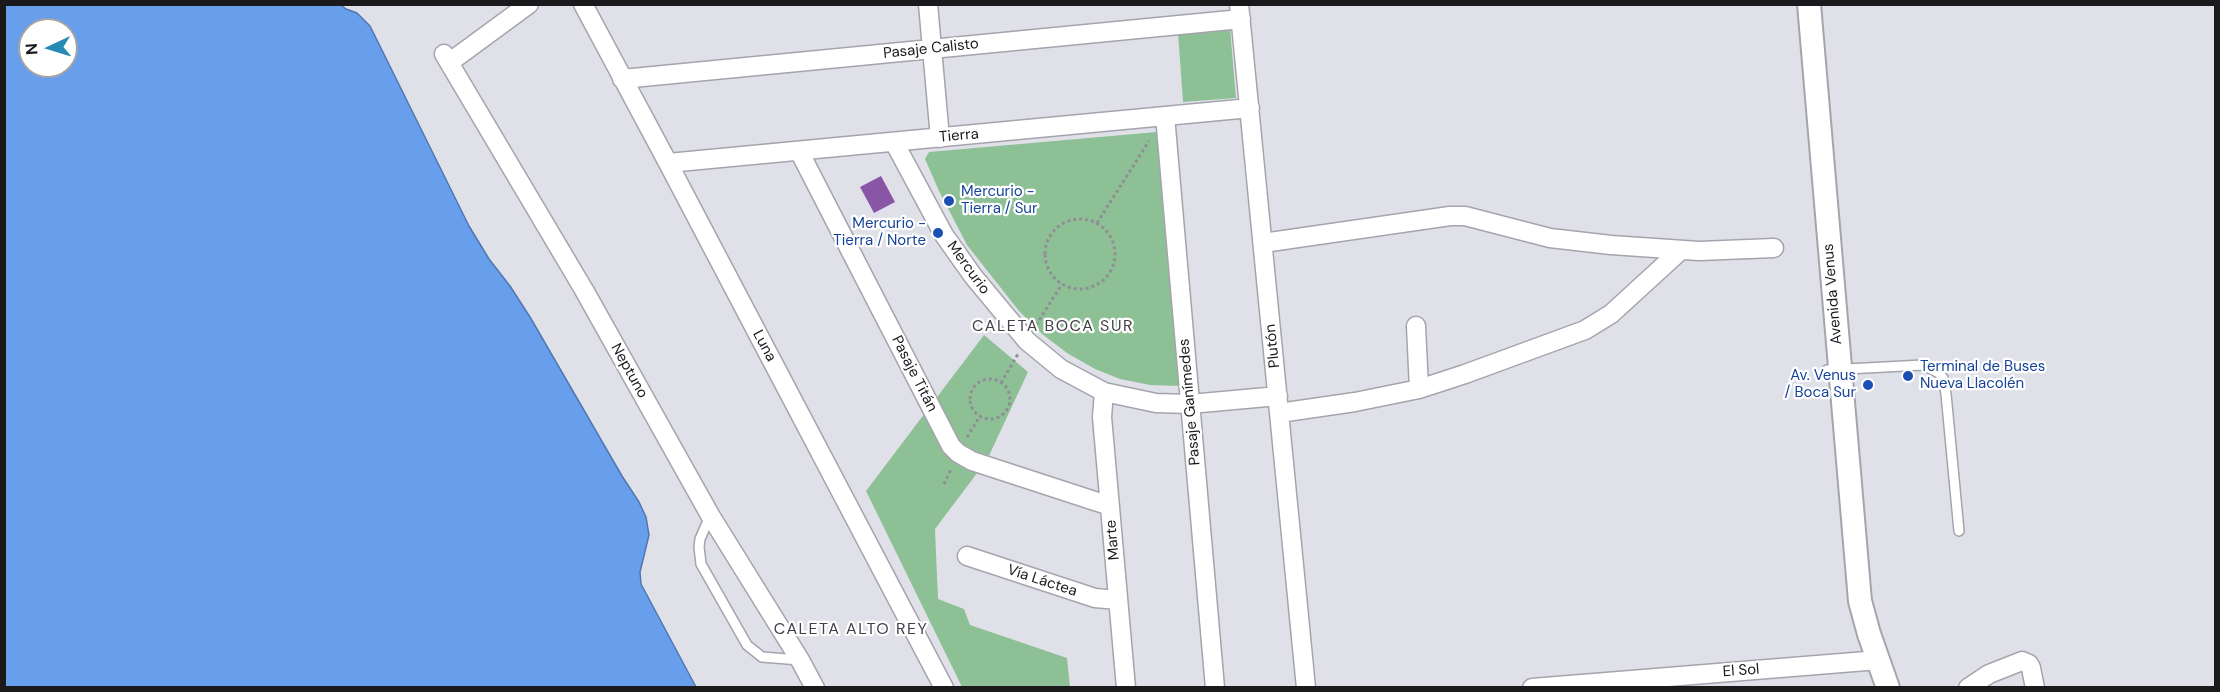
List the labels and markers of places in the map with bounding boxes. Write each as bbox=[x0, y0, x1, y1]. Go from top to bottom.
place label: Mercurio - Tierra / Sur bbox=[961, 183, 1037, 218]
marker: Mercurio - Tierra / Sur bbox=[942, 194, 956, 208]
place label: Mercurio - Tierra / Norte bbox=[833, 215, 926, 250]
marker: Mercurio - Tierra / Norte bbox=[931, 226, 945, 240]
place label: Terminal de Buses Nueva Llacolén bbox=[1920, 358, 2045, 393]
place label: Av. Venus / Boca Sur bbox=[1785, 367, 1856, 402]
marker: Terminal de Buses Nueva Llacolén bbox=[1901, 369, 1915, 383]
marker: Av. Venus / Boca Sur bbox=[1861, 378, 1875, 392]

